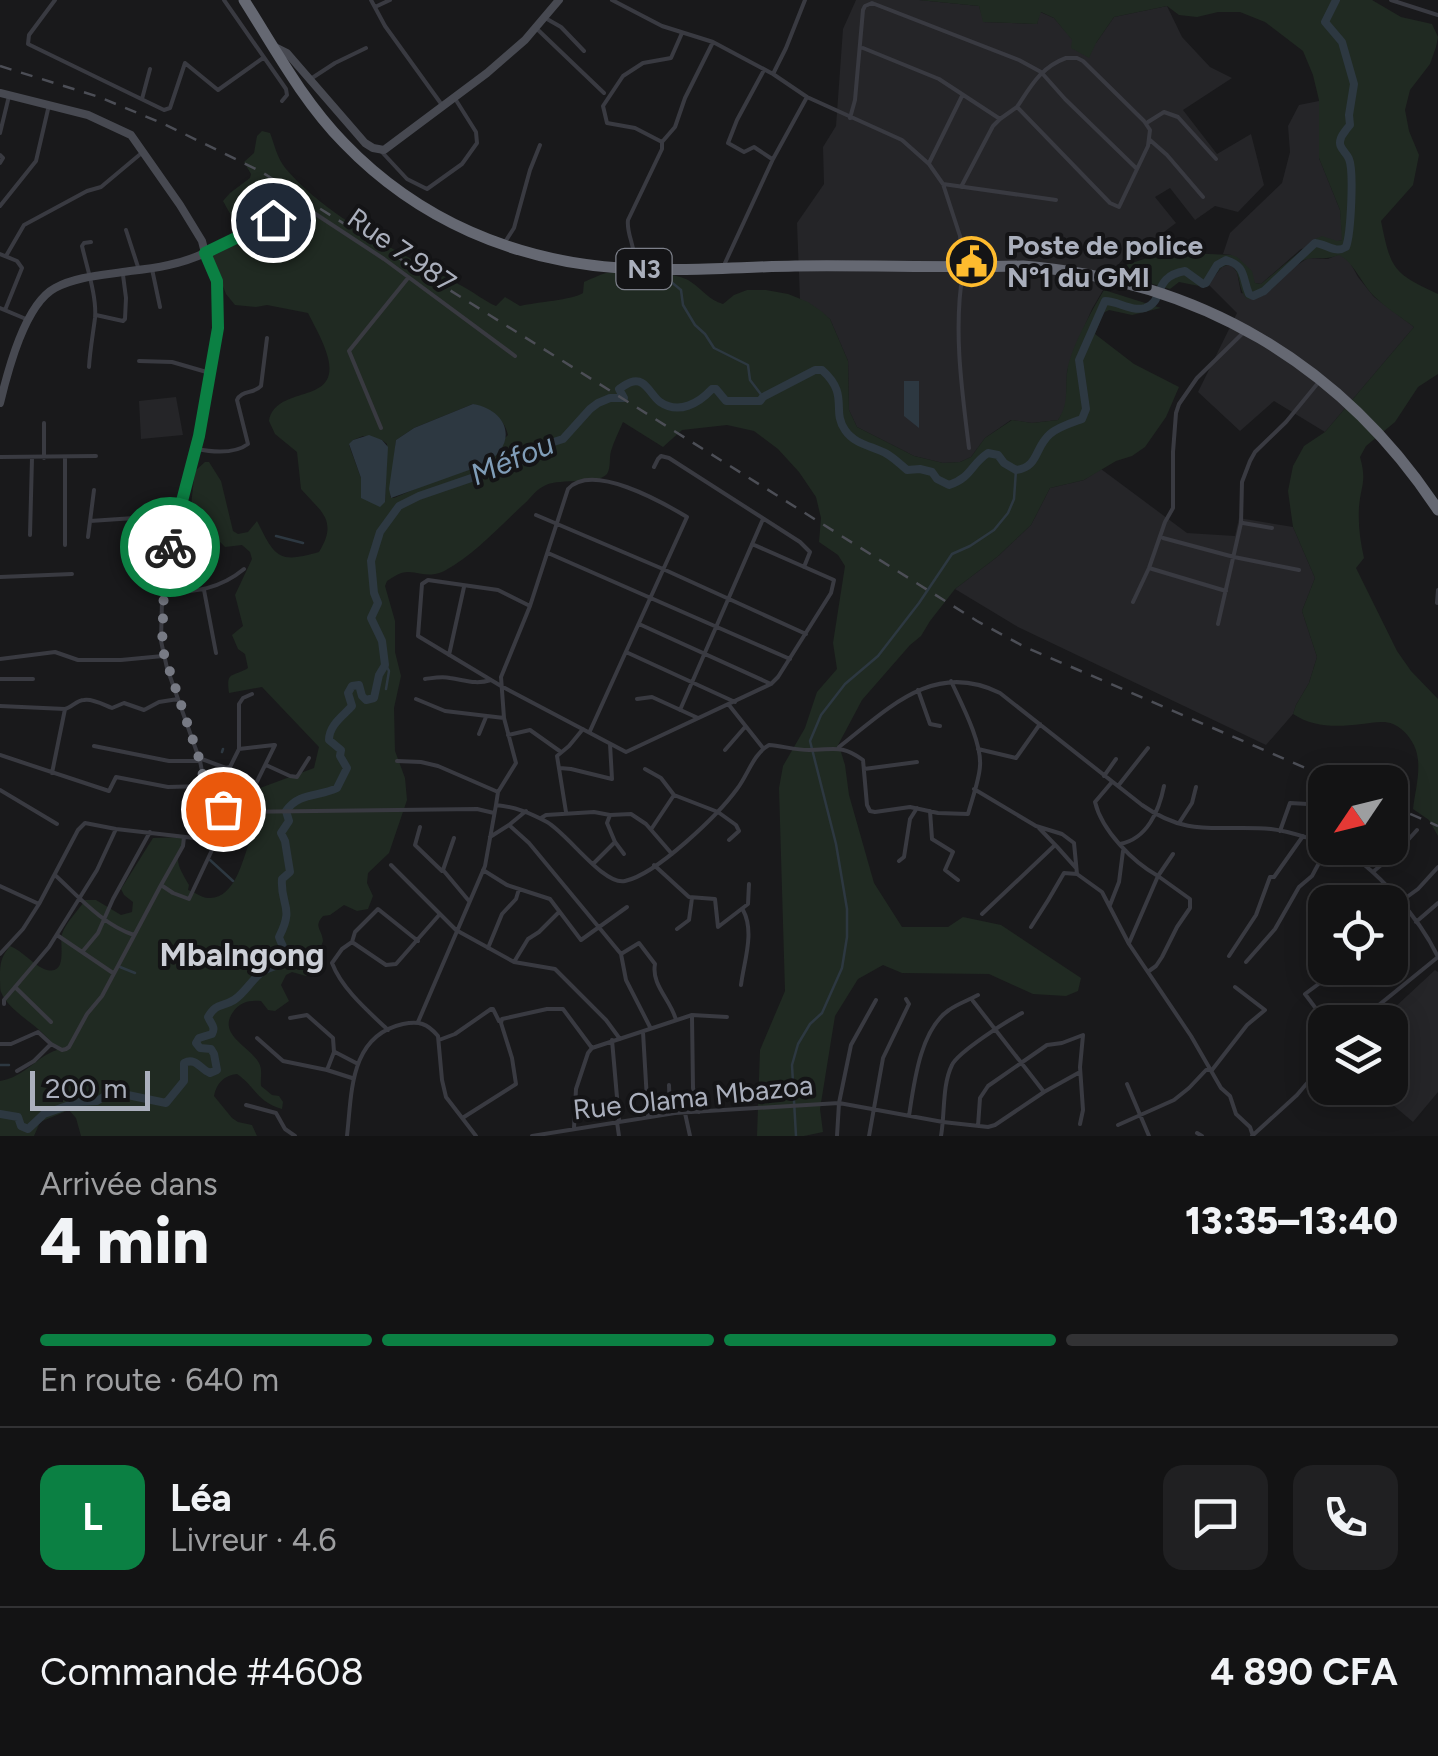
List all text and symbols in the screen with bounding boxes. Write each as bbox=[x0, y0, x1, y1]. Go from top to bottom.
pin bbox=[231, 178, 316, 263]
icon: home bbox=[246, 193, 301, 248]
street label: Rue 7.987 bbox=[341, 200, 463, 300]
place label: Poste de police N°1 du GMI bbox=[1007, 228, 1203, 294]
public building icon: Poste de police N°1 du GMI bbox=[946, 235, 998, 287]
road number: N3 bbox=[616, 249, 672, 289]
water label: Méfou bbox=[465, 425, 559, 493]
courier bbox=[120, 497, 220, 597]
icon: bike bbox=[143, 520, 198, 575]
north arrow bbox=[1308, 765, 1408, 865]
map controls bbox=[1308, 765, 1408, 1105]
pin bbox=[181, 767, 266, 852]
icon: bag bbox=[196, 782, 251, 837]
button: locate bbox=[1308, 885, 1408, 985]
district label: Mbalngong bbox=[160, 936, 324, 974]
button: layers bbox=[1308, 1005, 1408, 1105]
scale bar bbox=[30, 1066, 150, 1110]
street label: Rue Olama Mbazoa bbox=[571, 1067, 815, 1127]
text: 200 m bbox=[45, 1071, 127, 1105]
text: Arrivée dans bbox=[40, 1165, 218, 1203]
text: 13:35–13:40 bbox=[1185, 1198, 1398, 1244]
text: 4 min bbox=[40, 1201, 209, 1279]
text: En route · 640 m bbox=[40, 1361, 279, 1399]
button: chat bbox=[1163, 1465, 1268, 1570]
button: phone bbox=[1293, 1465, 1398, 1570]
text: Léa bbox=[170, 1475, 232, 1521]
text: L bbox=[82, 1494, 103, 1540]
text: Livreur · 4.6 bbox=[170, 1521, 336, 1559]
text: Commande #4608 bbox=[40, 1649, 364, 1695]
text: 4 890 CFA bbox=[1210, 1649, 1398, 1695]

